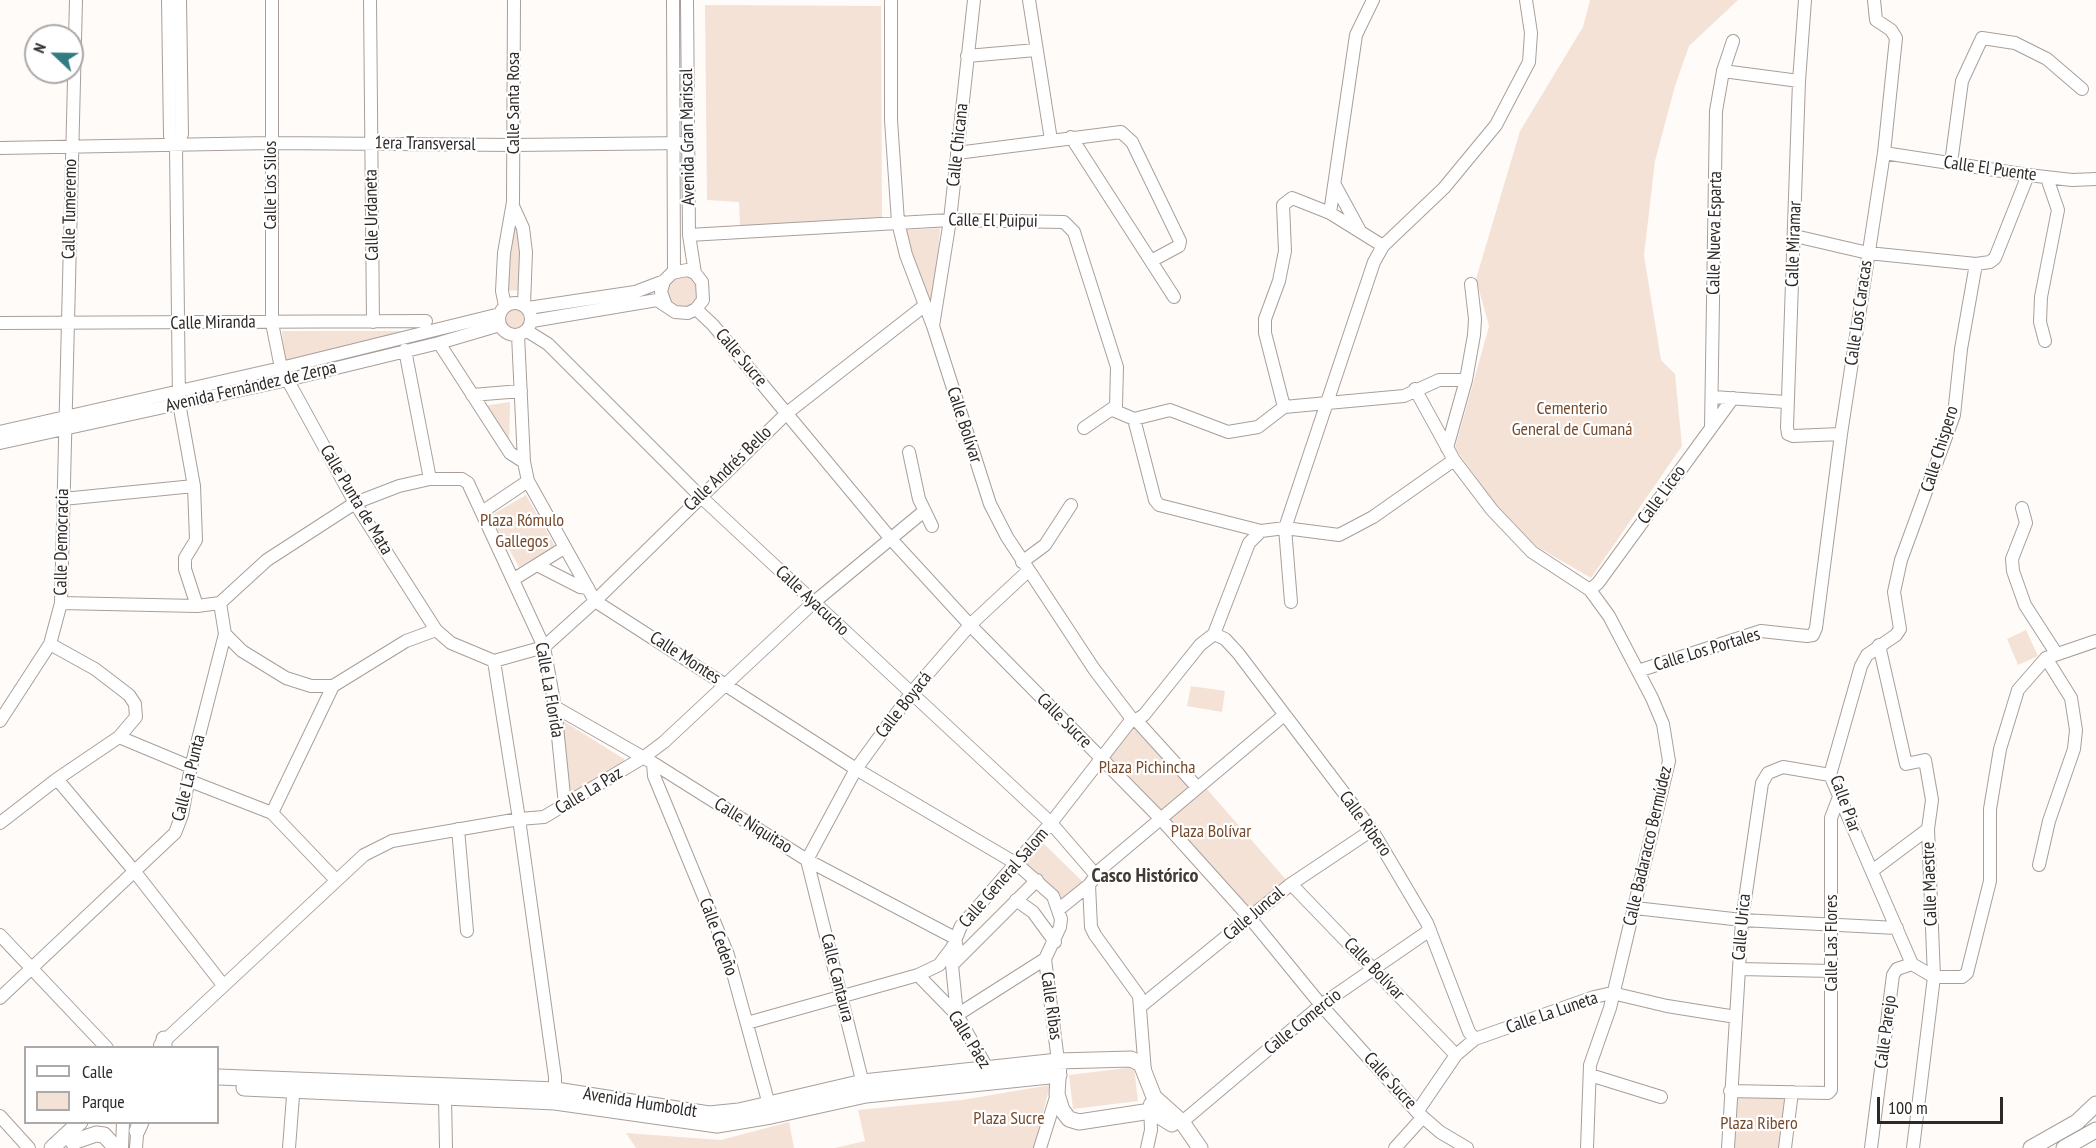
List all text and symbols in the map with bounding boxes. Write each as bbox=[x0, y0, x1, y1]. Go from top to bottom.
north arrow bbox=[24, 24, 84, 84]
text: N bbox=[28, 40, 50, 56]
street label: Calle Santa Rosa bbox=[503, 52, 525, 154]
street label: Avenida Gran Mariscal bbox=[676, 68, 700, 206]
street label: Calle Chicana bbox=[943, 102, 973, 188]
street label: 1era Transversal bbox=[374, 132, 476, 156]
street label: Calle Los Silos bbox=[260, 141, 282, 229]
street label: Calle El Puente bbox=[1942, 152, 2038, 186]
street label: Calle Tumeremo bbox=[58, 159, 82, 259]
street label: Calle Urdaneta bbox=[360, 169, 384, 261]
street label: Calle Nueva Esparta bbox=[1703, 171, 1727, 295]
street label: Calle Miramar bbox=[1782, 201, 1806, 287]
street label: Calle El Puipui bbox=[948, 209, 1038, 233]
street label: Calle Los Caracas bbox=[1841, 259, 1877, 367]
street label: Calle Miranda bbox=[170, 311, 256, 335]
street label: Calle Sucre bbox=[711, 325, 771, 391]
street label: Avenida Fernández de Zerpa bbox=[163, 357, 339, 417]
street label: Calle Bolívar bbox=[942, 384, 986, 466]
park label: Cementerio General de Cumaná bbox=[1512, 398, 1632, 440]
street label: Calle Chispero bbox=[1917, 403, 1963, 495]
street label: Calle Andrés Bello bbox=[680, 422, 776, 516]
street label: Calle Punta de Mata bbox=[315, 441, 397, 559]
street label: Calle Liceo bbox=[1633, 461, 1691, 529]
street label: Calle Democracia bbox=[50, 488, 74, 596]
park label: Plaza Rómulo Gallegos bbox=[480, 510, 564, 552]
street label: Calle Ayacucho bbox=[771, 561, 853, 641]
street label: Calle Los Portales bbox=[1651, 624, 1763, 676]
street label: Calle Montes bbox=[645, 627, 725, 689]
street label: Calle La Florida bbox=[530, 641, 568, 739]
street label: Calle Boyacá bbox=[871, 667, 937, 743]
street label: Calle Sucre bbox=[1032, 689, 1096, 753]
street label: Calle La Punta bbox=[168, 732, 210, 824]
park label: Plaza Pichincha bbox=[1099, 757, 1195, 779]
street label: Calle La Paz bbox=[552, 763, 626, 819]
street label: Calle Badaracco Bermúdez bbox=[1619, 764, 1677, 928]
street label: Calle Piar bbox=[1825, 773, 1865, 835]
street label: Calle Ribero bbox=[1334, 787, 1396, 861]
street label: Calle Niquitao bbox=[710, 794, 796, 858]
park label: Plaza Bolívar bbox=[1171, 821, 1251, 843]
street label: Calle General Salom bbox=[955, 824, 1053, 932]
street label: Calle Maestre bbox=[1918, 841, 1942, 927]
district label: Casco Histórico bbox=[1092, 864, 1198, 888]
street label: Calle Juncal bbox=[1219, 882, 1289, 946]
street label: Calle Urica bbox=[1728, 893, 1756, 961]
street label: Calle Las Flores bbox=[1821, 894, 1843, 992]
street label: Calle Cedeño bbox=[694, 895, 742, 979]
street label: Calle Cantaura bbox=[816, 932, 858, 1024]
street label: Calle Bolívar bbox=[1339, 933, 1409, 1005]
street label: Calle Ribas bbox=[1036, 971, 1066, 1041]
street label: Calle Comercio bbox=[1260, 984, 1346, 1060]
street label: Calle La Luneta bbox=[1503, 987, 1601, 1039]
street label: Calle Parejo bbox=[1871, 994, 1901, 1070]
street label: Calle Páez bbox=[943, 1007, 995, 1073]
legend bbox=[24, 1046, 219, 1124]
street label: Calle Sucre bbox=[1359, 1048, 1421, 1114]
text: Calle bbox=[82, 1060, 113, 1083]
street label: Avenida Humboldt bbox=[582, 1083, 698, 1123]
scale bar bbox=[1880, 1085, 2006, 1123]
text: Parque bbox=[82, 1090, 125, 1113]
text: 100 m bbox=[1888, 1096, 1928, 1119]
park label: Plaza Sucre bbox=[973, 1108, 1045, 1130]
park label: Plaza Ribero bbox=[1720, 1113, 1798, 1135]

